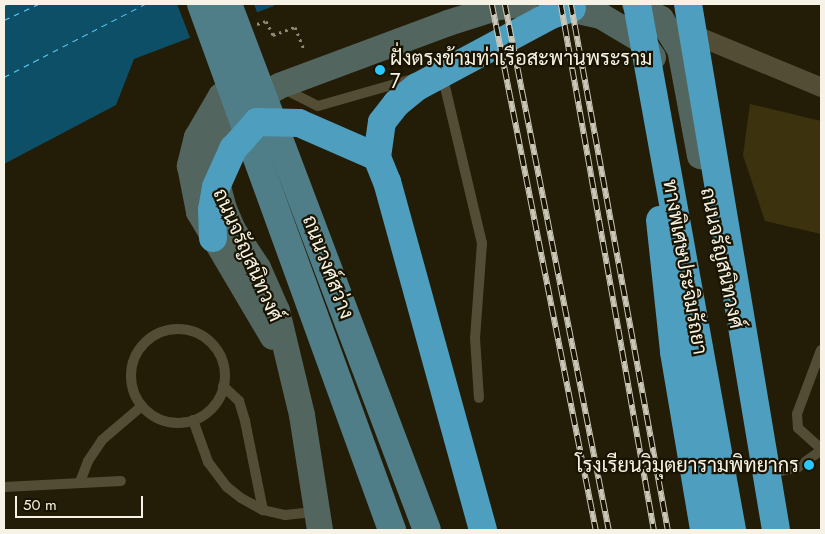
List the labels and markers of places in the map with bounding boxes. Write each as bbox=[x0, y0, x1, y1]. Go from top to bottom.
place label: ฝั่งตรงข้ามท่าเรือสะพานพระราม 7 bbox=[390, 46, 652, 93]
marker: ฝั่งตรงข้ามท่าเรือสะพานพระราม 7 bbox=[374, 64, 386, 76]
place label: โรงเรียนวิมุตยารามพิทยากร bbox=[575, 453, 799, 477]
marker: โรงเรียนวิมุตยารามพิทยากร bbox=[803, 459, 815, 471]

